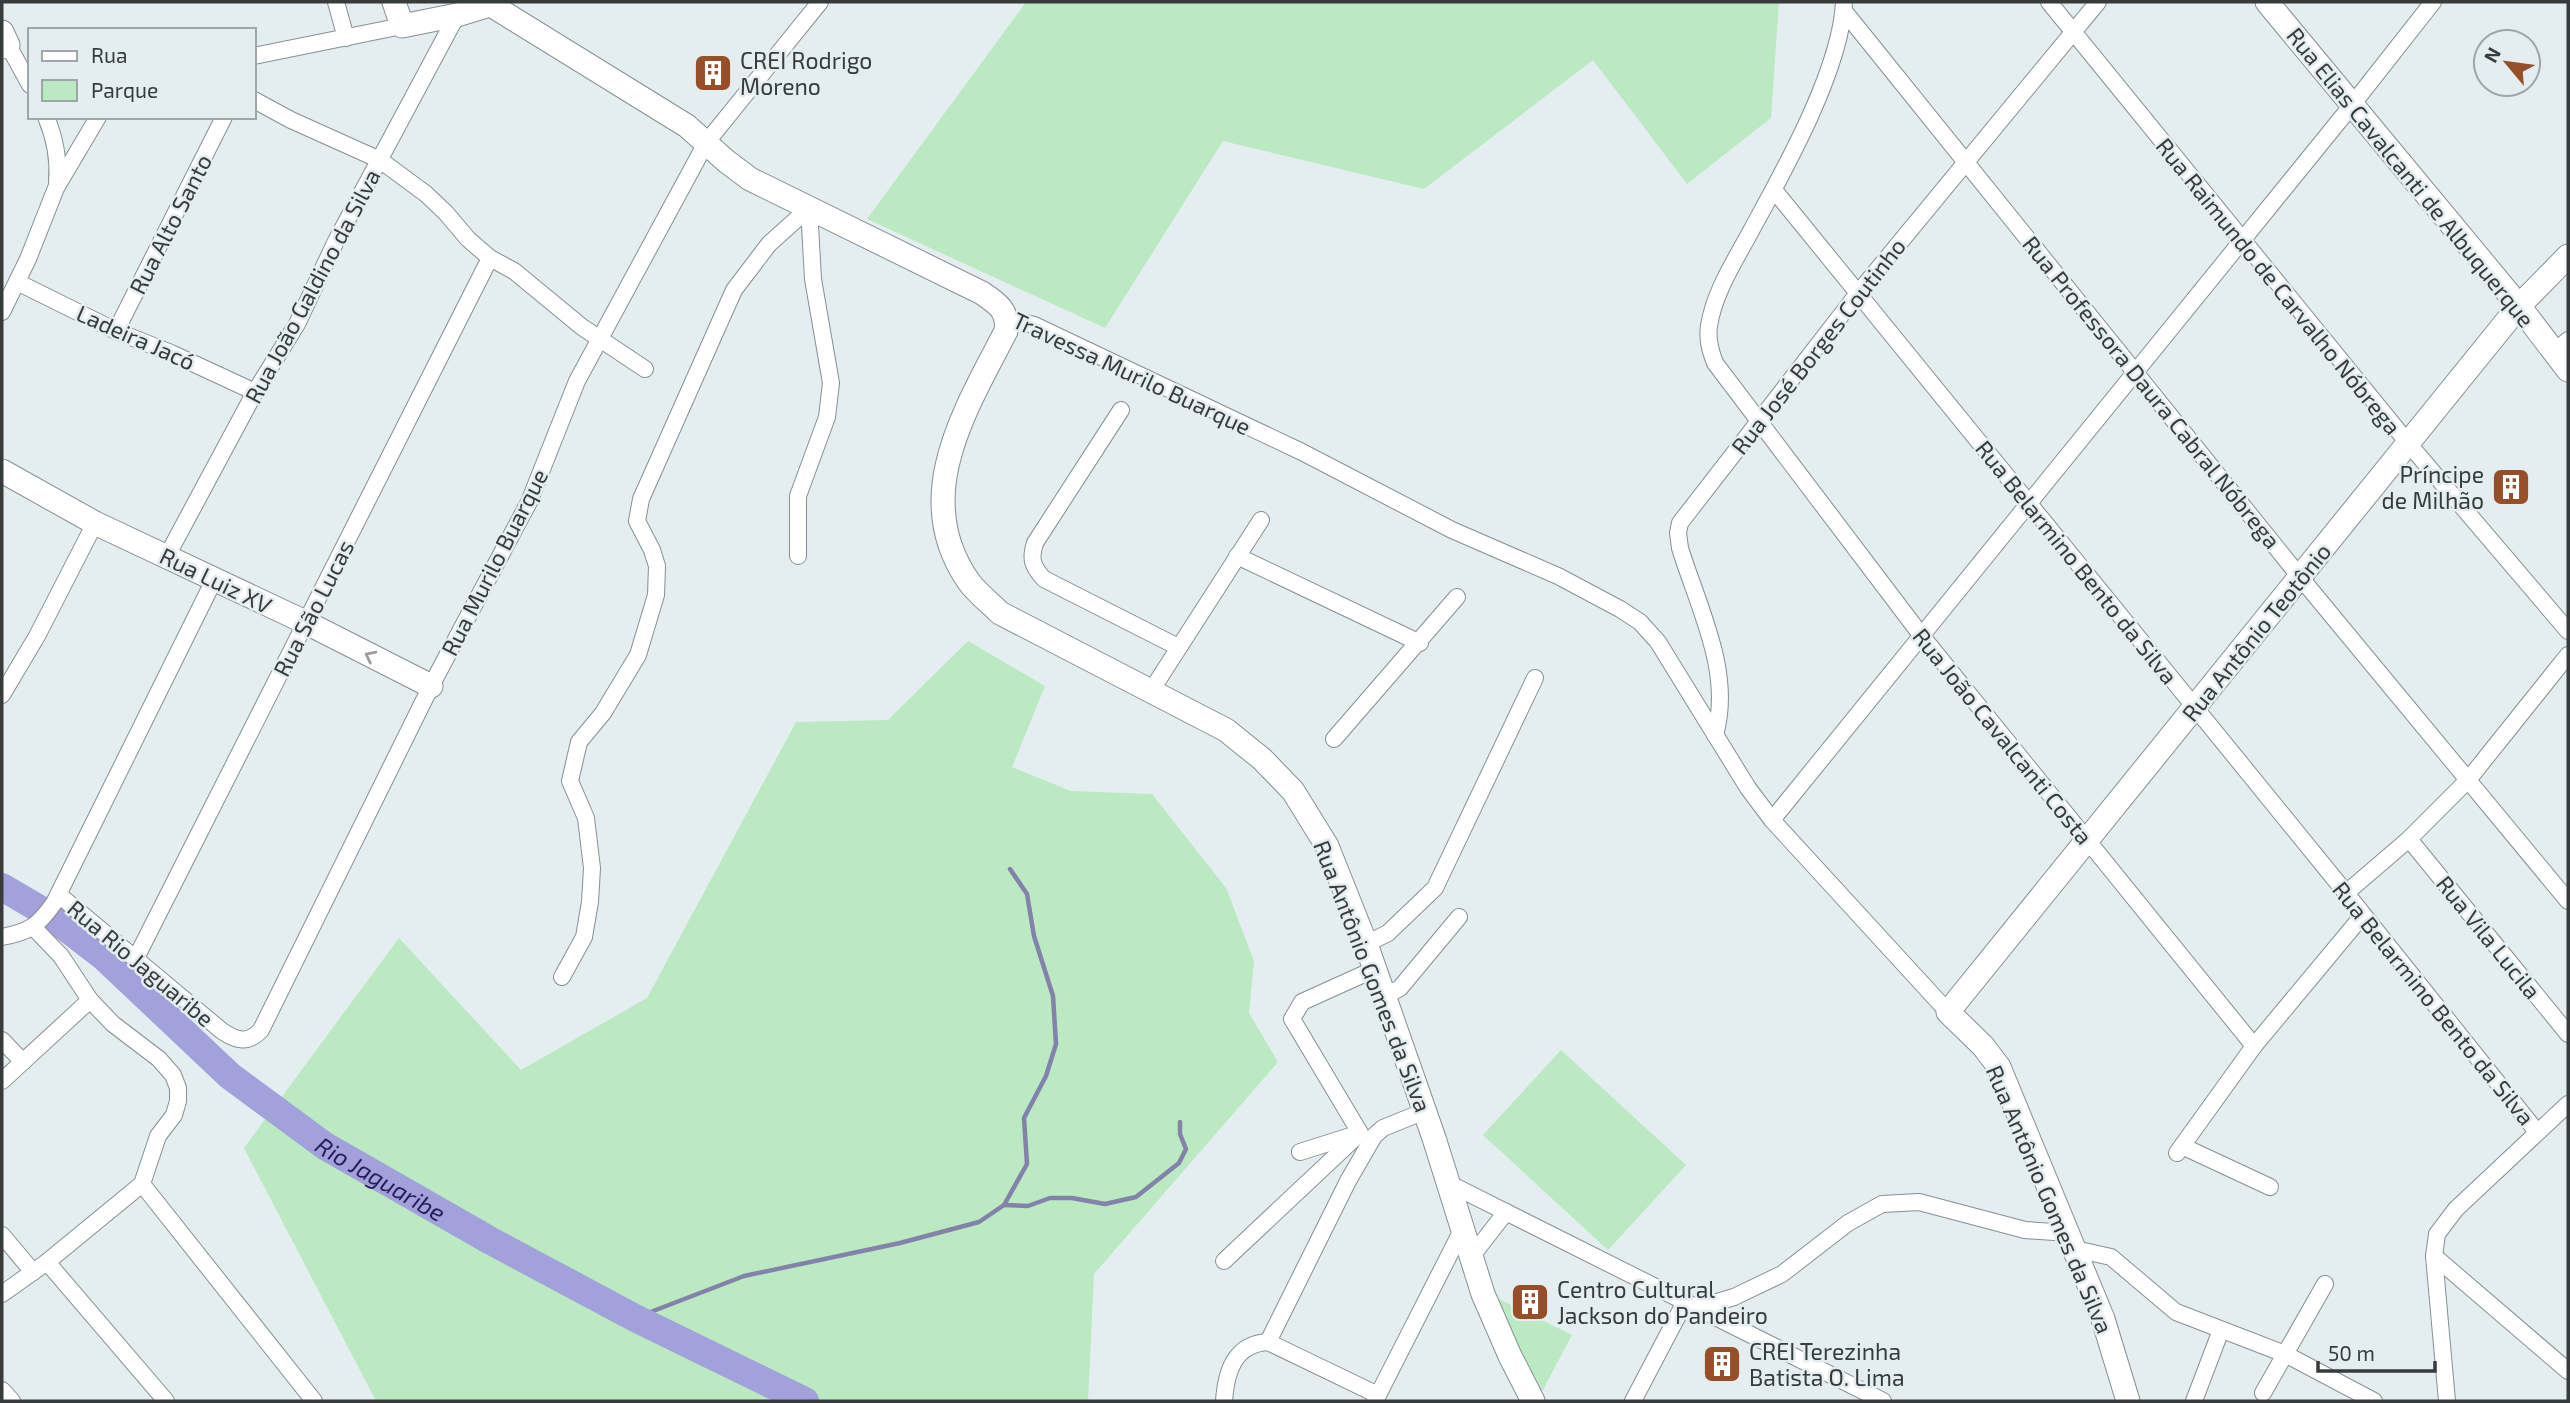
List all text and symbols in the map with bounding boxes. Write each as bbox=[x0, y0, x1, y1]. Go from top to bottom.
street label: Rua Elias Cavalcanti de Albuquerque bbox=[2281, 21, 2541, 333]
legend bbox=[28, 28, 256, 119]
north arrow bbox=[2472, 28, 2542, 98]
text: Rua bbox=[91, 42, 127, 67]
text: N bbox=[2478, 43, 2505, 66]
place label: CREI Rodrigo Moreno bbox=[740, 46, 872, 100]
building icon: CREI Rodrigo Moreno bbox=[692, 52, 734, 94]
text: Parque bbox=[91, 77, 158, 102]
street label: Rua Raimundo de Carvalho Nóbrega bbox=[2151, 132, 2407, 440]
street label: Rua Alto Santo bbox=[123, 149, 217, 299]
street label: Rua João Galdino da Silva bbox=[238, 164, 386, 408]
street label: Rua Professora Daura Cabral Nóbrega bbox=[2017, 230, 2287, 554]
street label: Rua José Borges Coutinho bbox=[1725, 232, 1911, 460]
street label: Ladeira Jacó bbox=[72, 298, 200, 376]
street label: Travessa Murilo Buarque bbox=[1009, 306, 1255, 440]
street label: Rua Belarmino Bento da Silva bbox=[1970, 435, 2184, 689]
place label: Príncipe de Milhão bbox=[2382, 460, 2484, 514]
street label: Rua Murilo Buarque bbox=[435, 464, 553, 660]
building icon: Príncipe de Milhão bbox=[2490, 466, 2532, 508]
street label: Rua São Lucas bbox=[267, 535, 359, 681]
street label: Rua Antônio Teotônio bbox=[2176, 537, 2336, 727]
street label: Rua Luiz XV bbox=[156, 541, 276, 619]
street label: Rua João Cavalcanti Costa bbox=[1907, 622, 2099, 850]
one-way arrow bbox=[365, 650, 377, 664]
street label: Rua Antônio Gomes da Silva bbox=[1308, 836, 1438, 1116]
street label: Rua Vila Lucila bbox=[2431, 870, 2547, 1004]
street label: Rua Belarmino Bento da Silva bbox=[2327, 876, 2541, 1130]
street label: Rua Rio Jaguaribe bbox=[62, 894, 220, 1032]
street label: Rua Antônio Gomes da Silva bbox=[1981, 1061, 2119, 1337]
water label: Rio Jaguaribe bbox=[310, 1130, 451, 1227]
place label: Centro Cultural Jackson do Pandeiro bbox=[1557, 1275, 1768, 1329]
building icon: Centro Cultural Jackson do Pandeiro bbox=[1509, 1281, 1551, 1323]
scale bar bbox=[2318, 1330, 2435, 1374]
place label: CREI Terezinha Batista O. Lima bbox=[1749, 1337, 1905, 1391]
text: 50 m bbox=[2328, 1340, 2375, 1365]
building icon: CREI Terezinha Batista O. Lima bbox=[1701, 1343, 1743, 1385]

